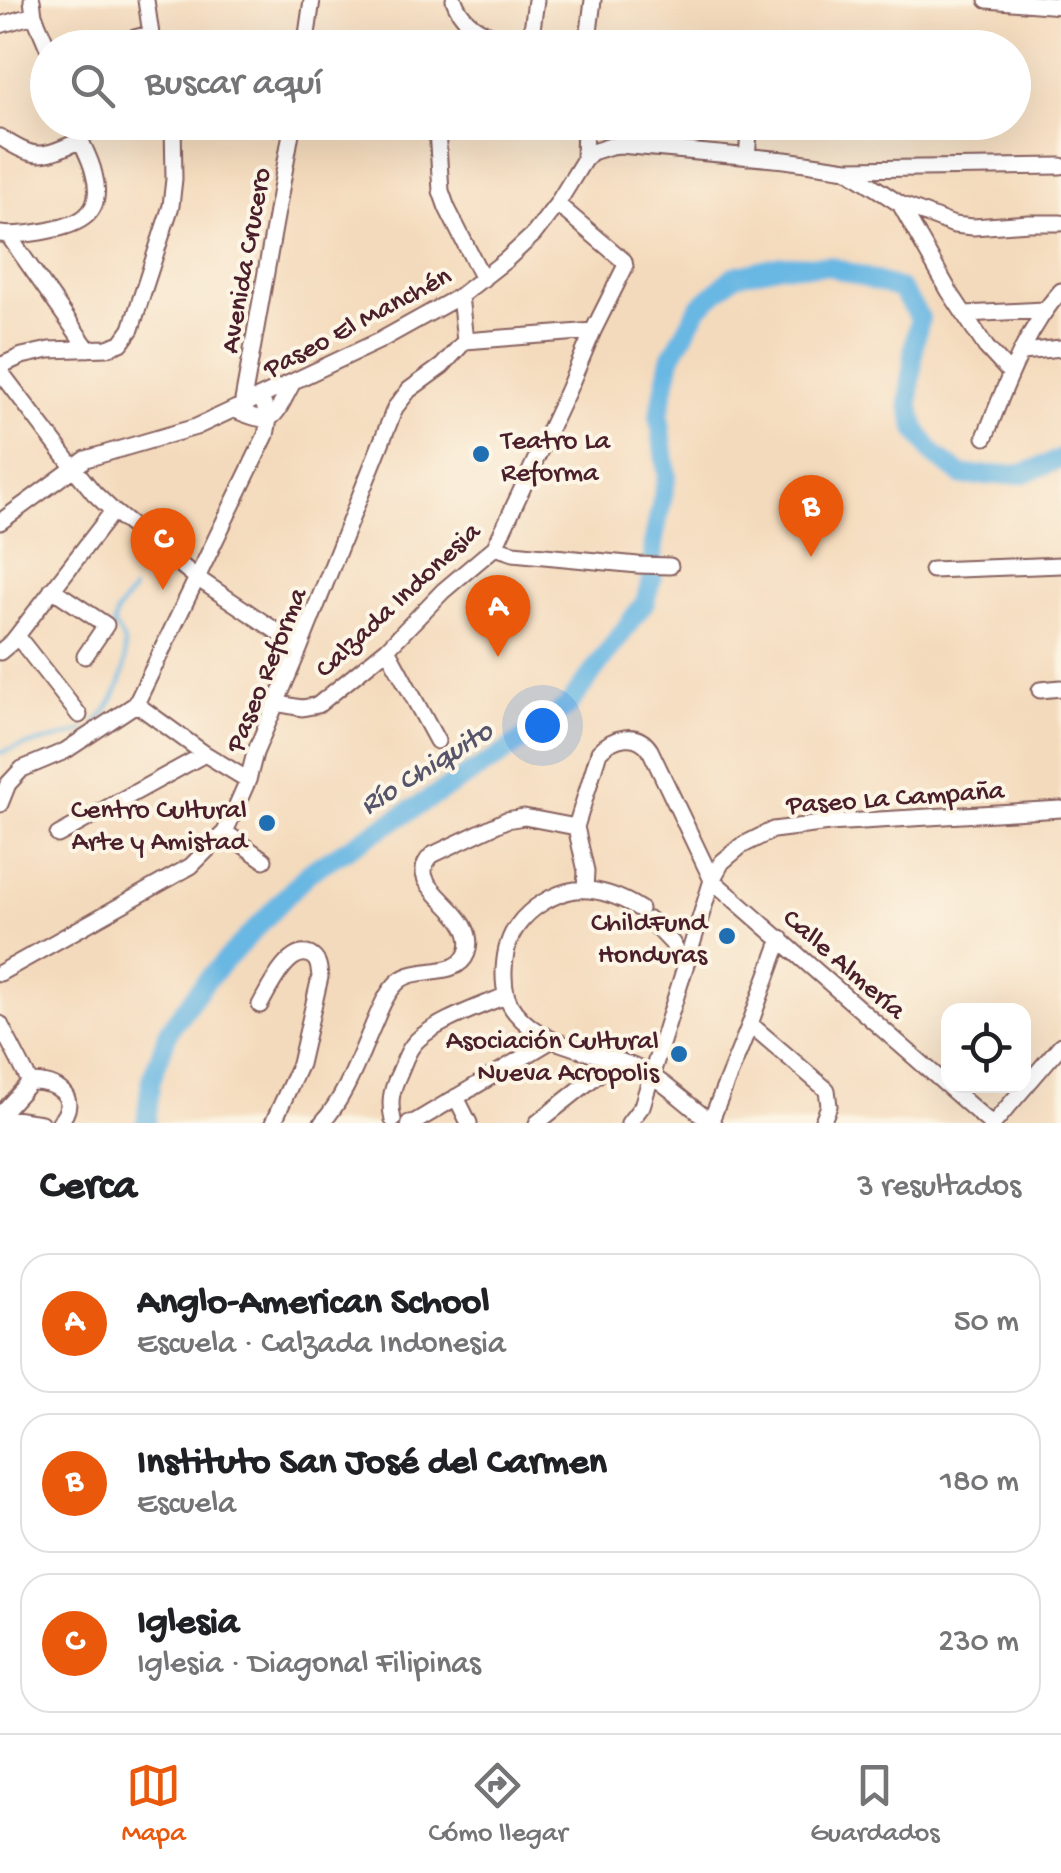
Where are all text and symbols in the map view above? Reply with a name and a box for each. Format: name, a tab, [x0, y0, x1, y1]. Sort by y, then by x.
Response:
search box	[30, 30, 1031, 140]
icon: search	[65, 58, 120, 113]
text: Buscar aquí	[145, 63, 323, 107]
street label: Avenida Crucero	[215, 165, 280, 356]
street label: Paseo El Manchén	[258, 260, 458, 388]
place label: Teatro La Reforma	[499, 426, 612, 491]
marker: Teatro La Reforma	[470, 443, 492, 465]
pin: B	[778, 474, 844, 557]
pin: C	[130, 508, 196, 590]
street label: Calzada Indonesia	[310, 515, 490, 686]
pin: A	[466, 574, 530, 657]
street label: Paseo Reforma	[220, 582, 317, 759]
your location	[517, 700, 568, 751]
water label: Río Chiquito	[354, 714, 502, 824]
street label: Paseo La Campaña	[784, 775, 1007, 824]
place label: Centro Cultural Arte y Amistad	[71, 795, 250, 860]
marker: Centro Cultural Arte y Amistad	[256, 812, 278, 834]
street label: Calle Almería	[775, 903, 913, 1029]
place label: ChildFund Honduras	[591, 908, 710, 973]
marker: ChildFund Honduras	[716, 925, 738, 947]
map controls	[941, 1003, 1031, 1093]
button: locate	[941, 1003, 1031, 1093]
place label: Asociación Cultural Nueva Acropolis	[446, 1026, 660, 1091]
marker: Asociación Cultural Nueva Acropolis	[668, 1043, 690, 1065]
text: Cerca	[40, 1164, 137, 1213]
text: 3 resultados	[857, 1169, 1021, 1207]
text: Anglo-American School	[137, 1282, 490, 1326]
text: A	[65, 1304, 84, 1342]
text: 50 m	[954, 1304, 1019, 1342]
text: Escuela · Calzada Indonesia	[137, 1326, 506, 1364]
text: Instituto San José del Carmen	[137, 1442, 607, 1486]
text: B	[66, 1464, 83, 1502]
text: 180 m	[940, 1464, 1019, 1502]
text: Escuela	[137, 1486, 236, 1524]
text: Iglesia	[137, 1602, 239, 1646]
text: C	[66, 1624, 83, 1662]
text: 230 m	[938, 1624, 1019, 1662]
text: Iglesia · Diagonal Filipinas	[137, 1646, 481, 1684]
tab: Mapa	[121, 1758, 186, 1851]
tab: Cómo llegar	[428, 1758, 567, 1851]
tab: Guardados	[810, 1758, 940, 1851]

